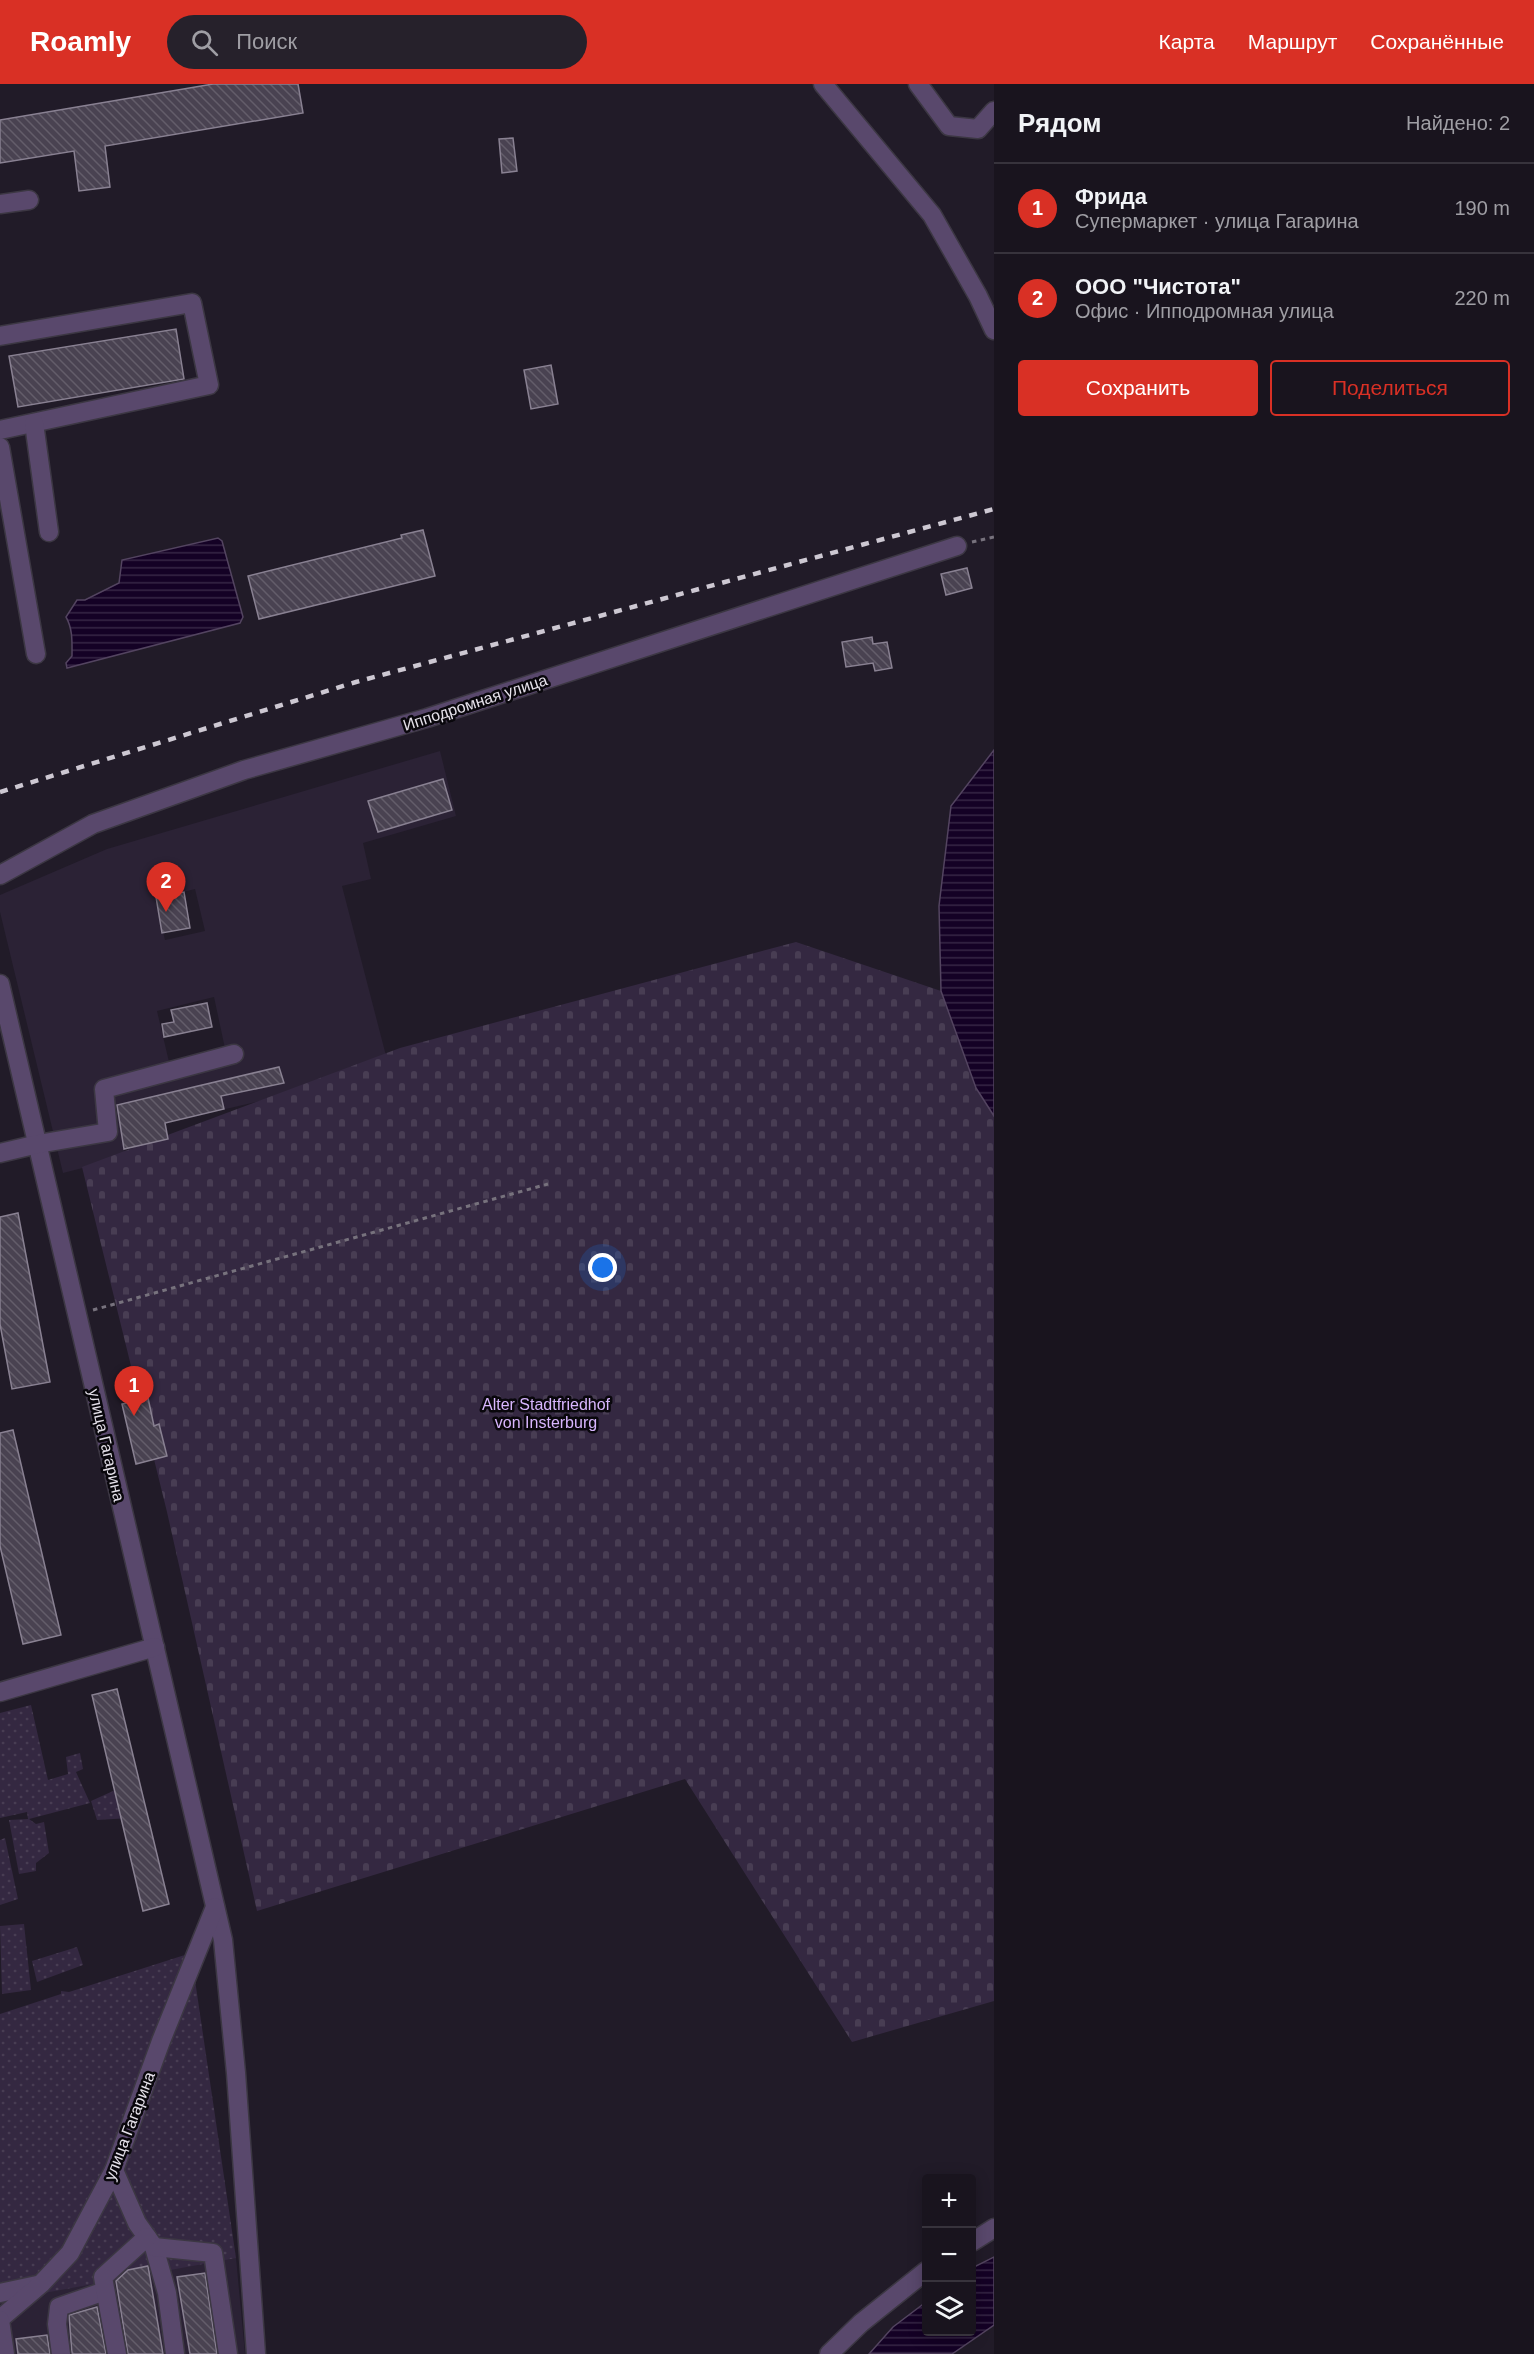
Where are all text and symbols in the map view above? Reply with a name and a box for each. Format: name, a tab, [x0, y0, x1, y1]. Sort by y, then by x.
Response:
search box	[167, 15, 587, 69]
text: Roamly	[30, 26, 131, 57]
icon: search	[188, 26, 221, 59]
text: Поиск	[236, 29, 297, 54]
text: Карта	[1159, 30, 1215, 53]
text: Маршрут	[1248, 30, 1337, 53]
text: Сохранённые	[1370, 30, 1504, 53]
text: Рядом	[1018, 108, 1101, 138]
text: Найдено: 2	[1406, 112, 1510, 134]
text: Фрида	[1075, 184, 1147, 209]
text: 1	[1032, 197, 1043, 219]
text: 190 m	[1454, 197, 1510, 219]
text: Супермаркет · улица Гагарина	[1075, 210, 1359, 232]
text: ООО "Чистота"	[1075, 274, 1241, 299]
text: 2	[1032, 287, 1043, 309]
text: 220 m	[1454, 287, 1510, 309]
text: Офис · Ипподромная улица	[1075, 300, 1334, 322]
button: Сохранить	[1018, 360, 1258, 416]
button: Поделиться	[1270, 360, 1510, 416]
street label: Ипподромная улица	[401, 671, 549, 734]
pin: 2	[146, 862, 186, 912]
your location	[588, 1253, 617, 1282]
pin: 1	[114, 1366, 154, 1416]
street label: улица Гагарина	[85, 1387, 128, 1503]
park label: Alter Stadtfriedhof von Insterburg	[482, 1396, 611, 1431]
street label: улица Гагарина	[101, 2069, 158, 2183]
map controls	[922, 2174, 976, 2336]
button: +	[922, 2174, 976, 2228]
button: −	[922, 2228, 976, 2282]
button: layers	[922, 2282, 976, 2336]

